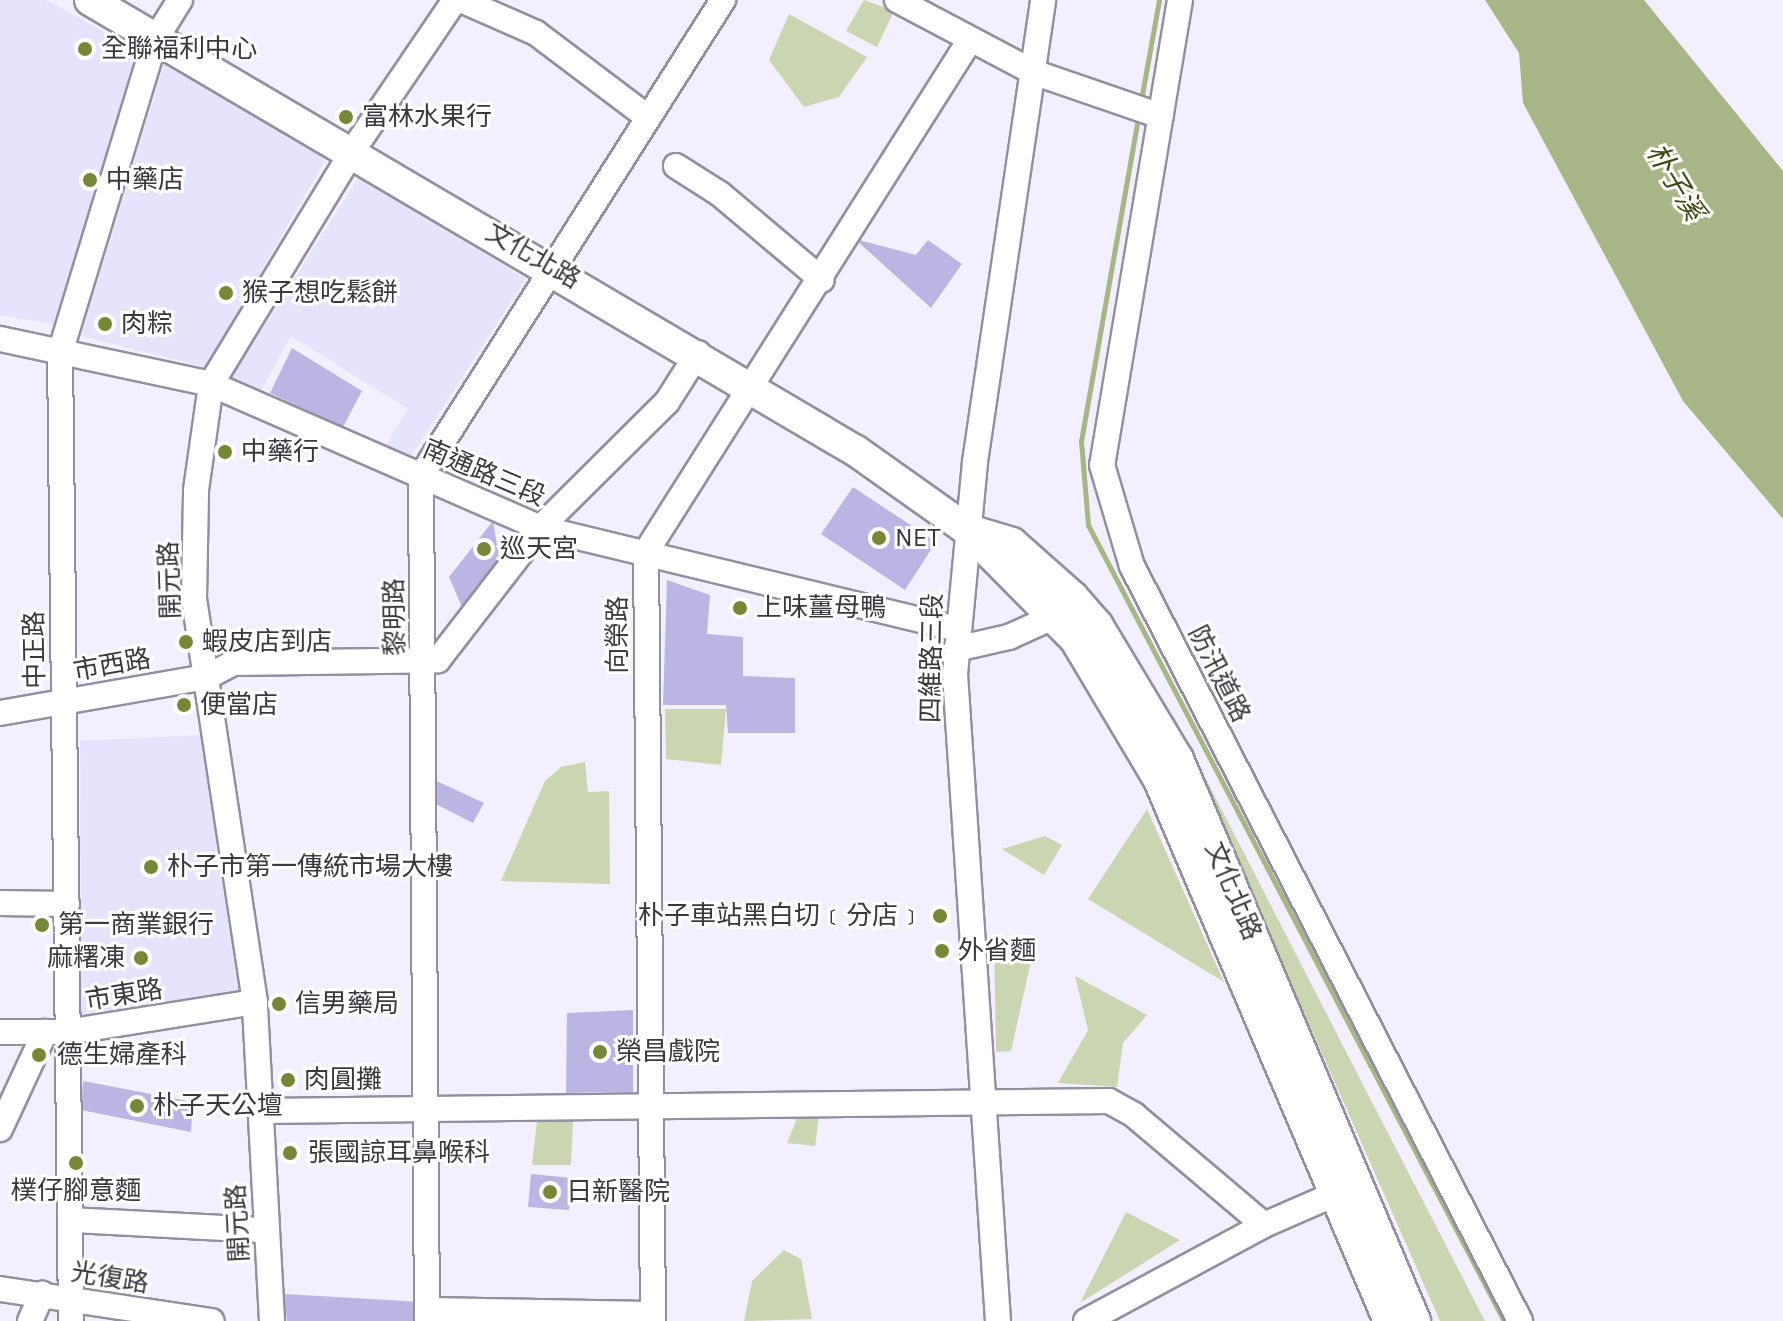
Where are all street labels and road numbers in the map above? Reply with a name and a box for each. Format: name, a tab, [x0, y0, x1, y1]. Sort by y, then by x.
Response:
street label: 文化北路	[480, 216, 586, 296]
street label: 南通路三段	[418, 433, 550, 513]
street label: 開元路	[153, 540, 187, 620]
street label: 黎明路	[379, 578, 411, 656]
street label: 四維路三段	[915, 593, 949, 723]
street label: 向榮路	[602, 596, 634, 674]
street label: 中正路	[19, 611, 51, 689]
street label: 防汛道路	[1181, 621, 1257, 727]
street label: 市西路	[71, 643, 153, 687]
street label: 文化北路	[1198, 837, 1268, 945]
street label: 市東路	[83, 973, 165, 1017]
street label: 開元路	[220, 1183, 256, 1263]
street label: 光復路	[69, 1256, 151, 1300]

